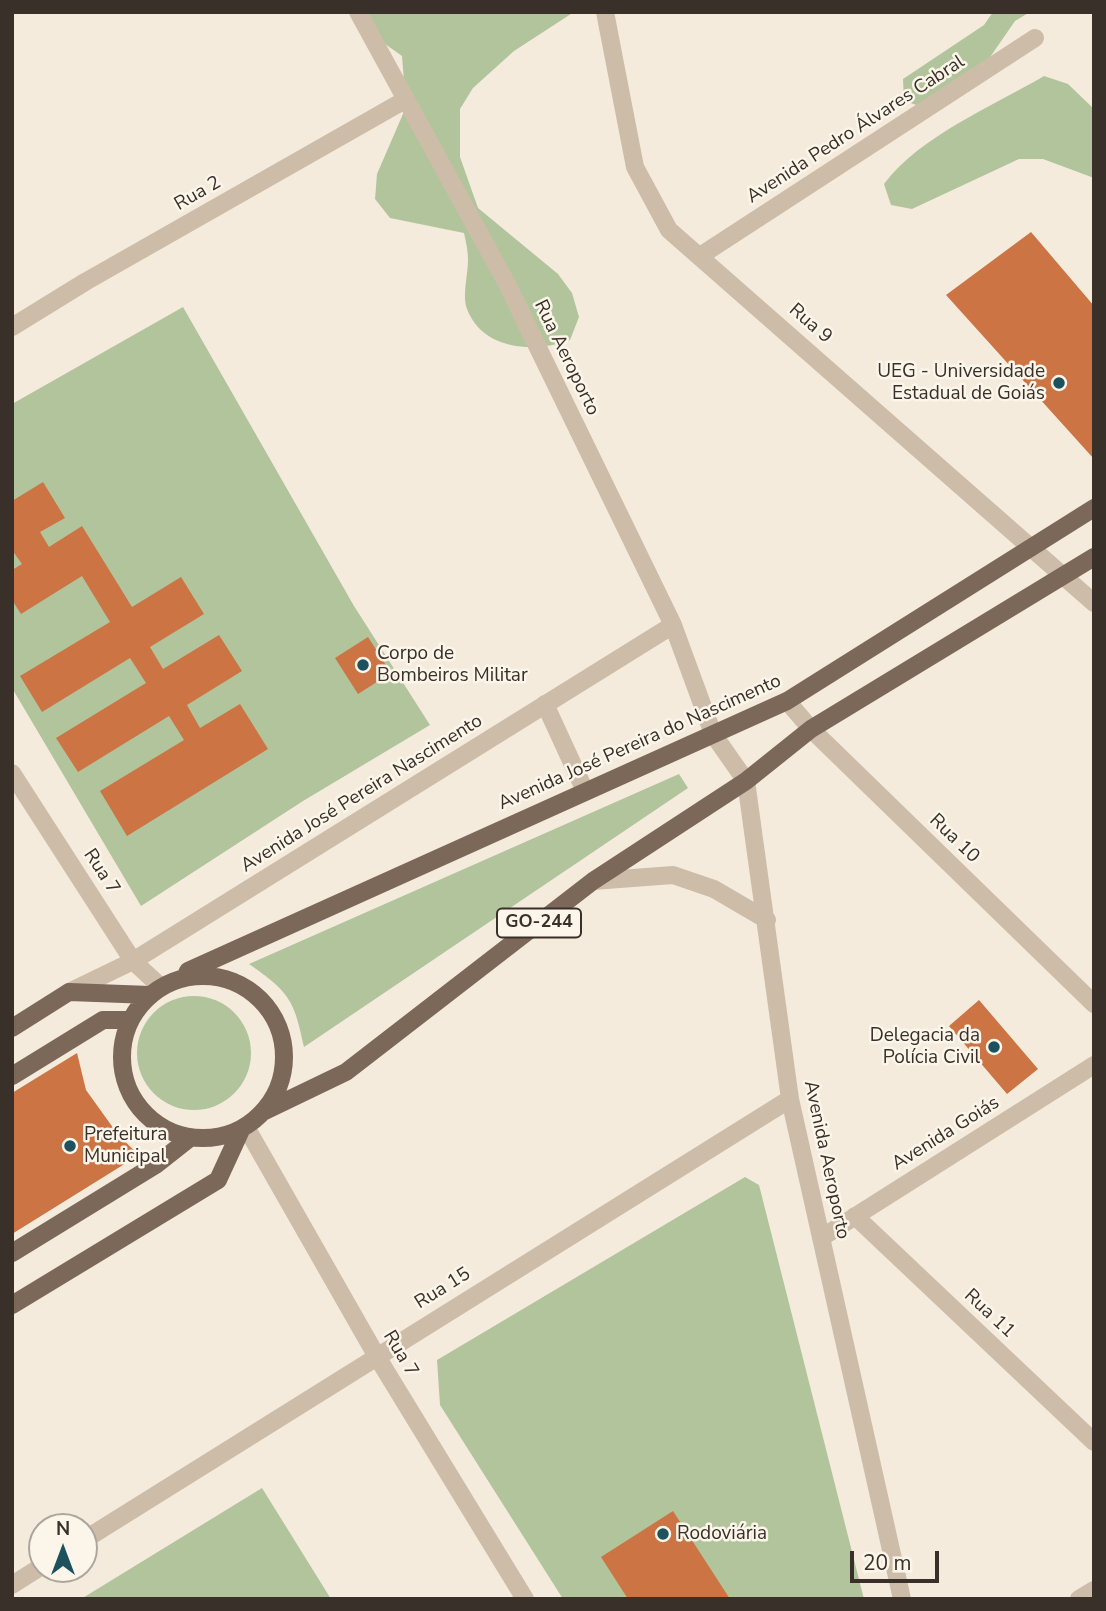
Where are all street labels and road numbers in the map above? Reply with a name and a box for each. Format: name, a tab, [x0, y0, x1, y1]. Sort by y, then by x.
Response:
street label: Avenida Pedro Álvares Cabral	[743, 51, 969, 209]
street label: Rua 2	[171, 172, 225, 216]
street label: Rua Aeroporto	[528, 297, 604, 419]
street label: Rua 9	[784, 299, 836, 349]
street label: Avenida José Pereira do Nascimento	[495, 670, 785, 816]
street label: Avenida José Pereira Nascimento	[237, 710, 487, 878]
street label: Rua 10	[924, 810, 984, 868]
street label: Rua 7	[78, 845, 124, 899]
road number: GO-244	[497, 908, 581, 938]
street label: Avenida Aeroporto	[798, 1079, 854, 1241]
street label: Avenida Goiás	[888, 1092, 1004, 1176]
street label: Rua 15	[411, 1263, 475, 1315]
street label: Rua 11	[959, 1285, 1019, 1343]
street label: Rua 7	[377, 1327, 423, 1381]

